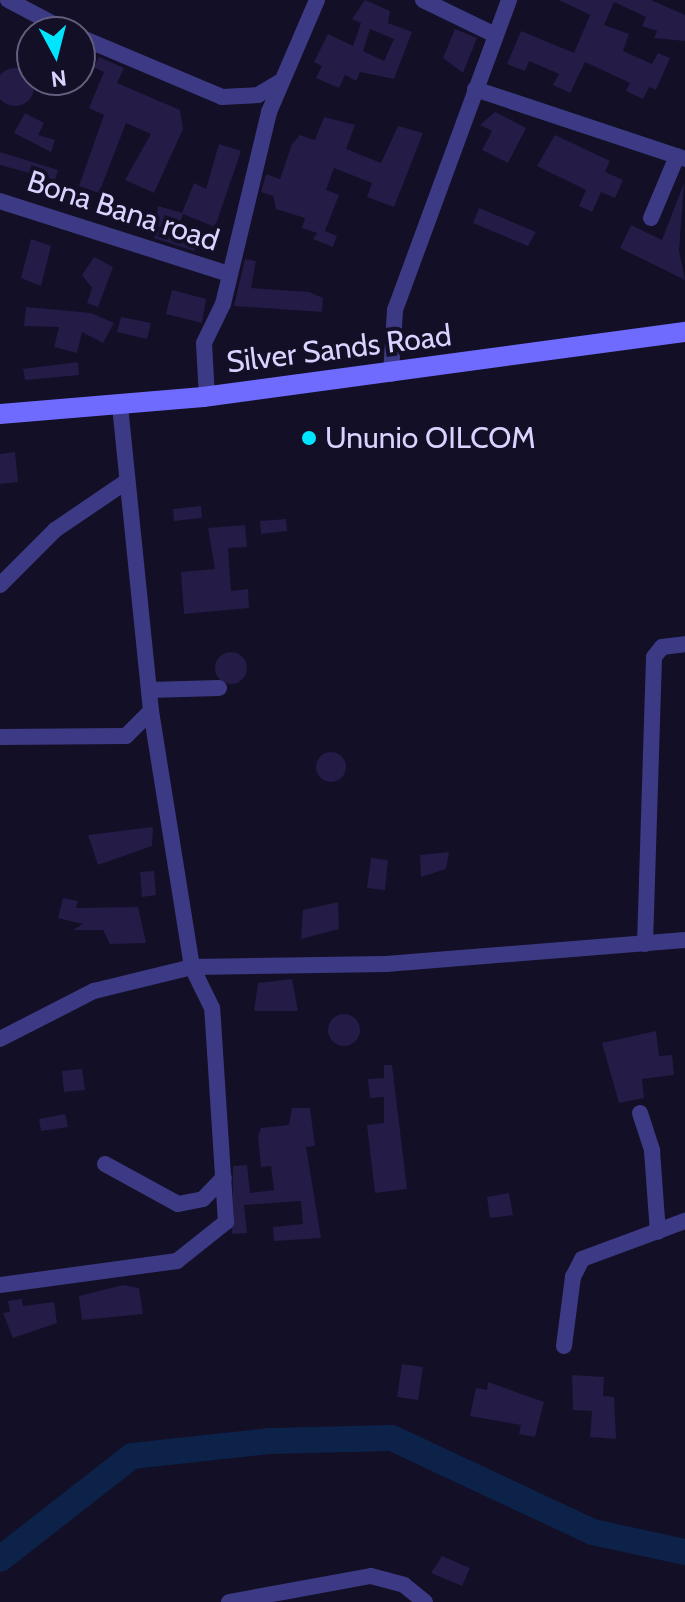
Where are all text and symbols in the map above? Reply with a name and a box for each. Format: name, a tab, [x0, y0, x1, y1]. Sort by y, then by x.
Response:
north arrow	[16, 16, 96, 96]
text: N	[49, 64, 68, 93]
street label: Bona Bana road	[23, 163, 223, 259]
street label: Silver Sands Road	[225, 317, 453, 381]
place label: Ununio OILCOM	[325, 420, 536, 456]
marker: Ununio OILCOM	[300, 429, 318, 447]

